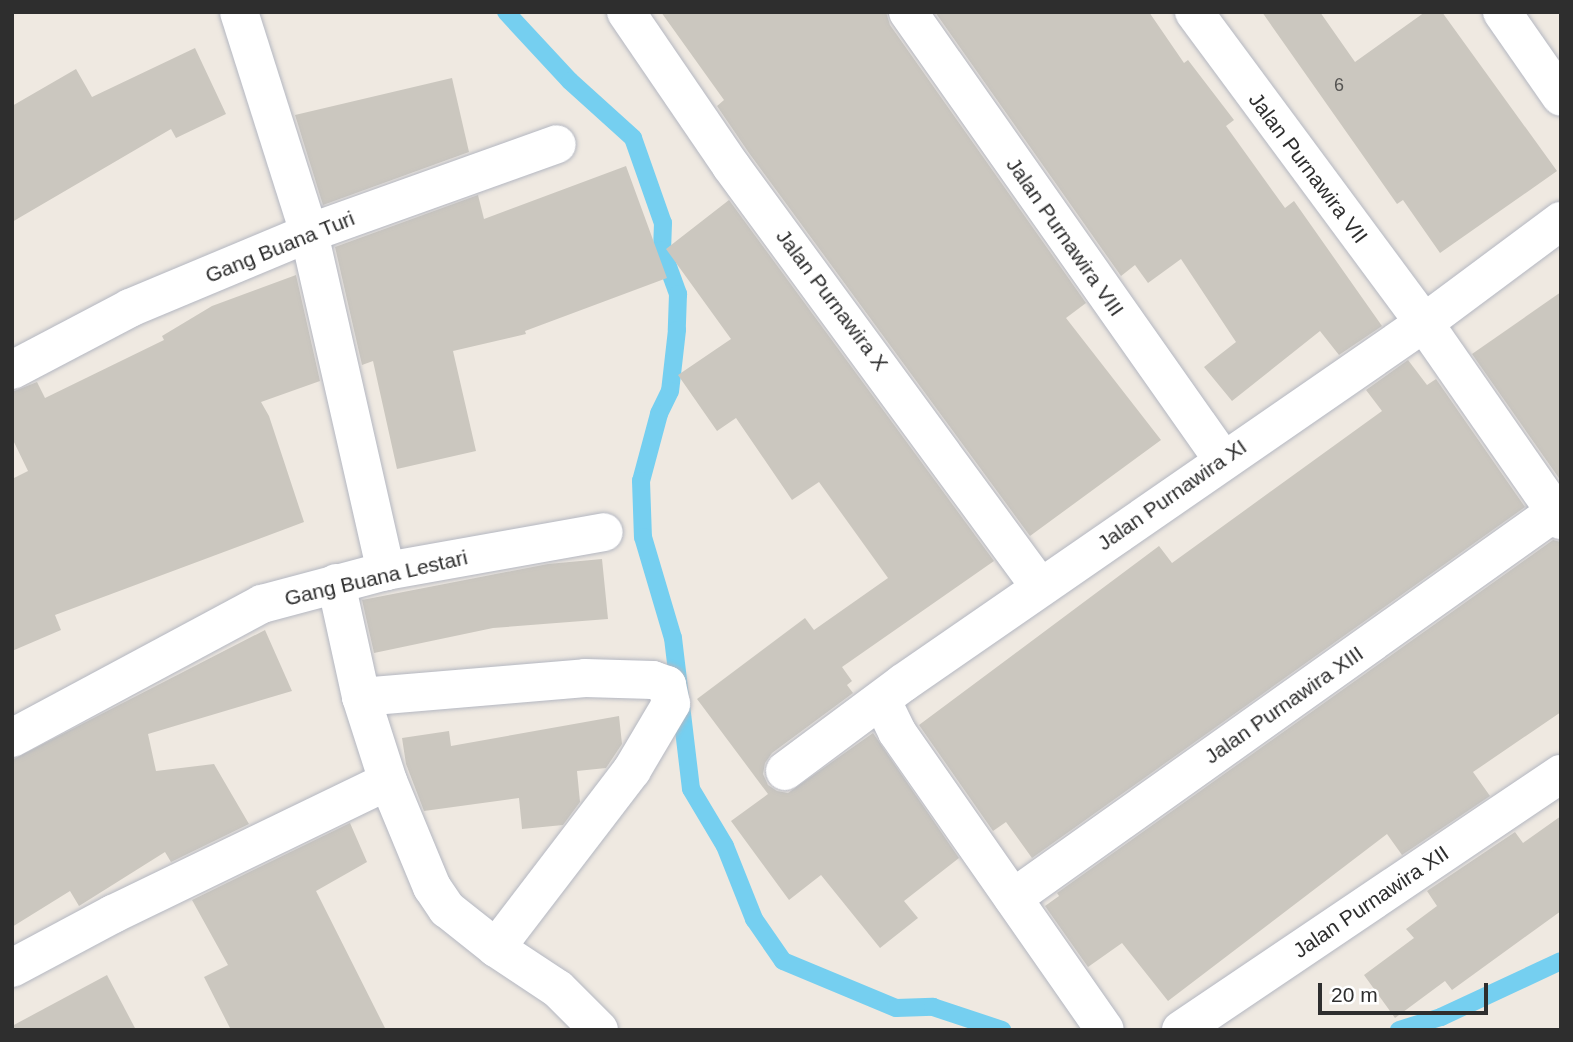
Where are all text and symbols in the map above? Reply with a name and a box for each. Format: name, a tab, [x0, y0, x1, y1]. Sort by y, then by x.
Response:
house number: 6	[1334, 74, 1344, 96]
street label: Jalan Purnawira VII	[1243, 88, 1373, 248]
street label: Jalan Purnawira VIII	[1001, 153, 1129, 321]
street label: Gang Buana Turi	[201, 206, 359, 288]
street label: Jalan Purnawira X	[771, 224, 893, 376]
street label: Jalan Purnawira XI	[1093, 434, 1251, 556]
street label: Gang Buana Lestari	[282, 545, 470, 611]
street label: Jalan Purnawira XIII	[1200, 641, 1368, 769]
street label: Jalan Purnawira XII	[1288, 841, 1454, 963]
scale bar	[1321, 968, 1491, 1012]
text: 20 m	[1331, 983, 1378, 1006]

